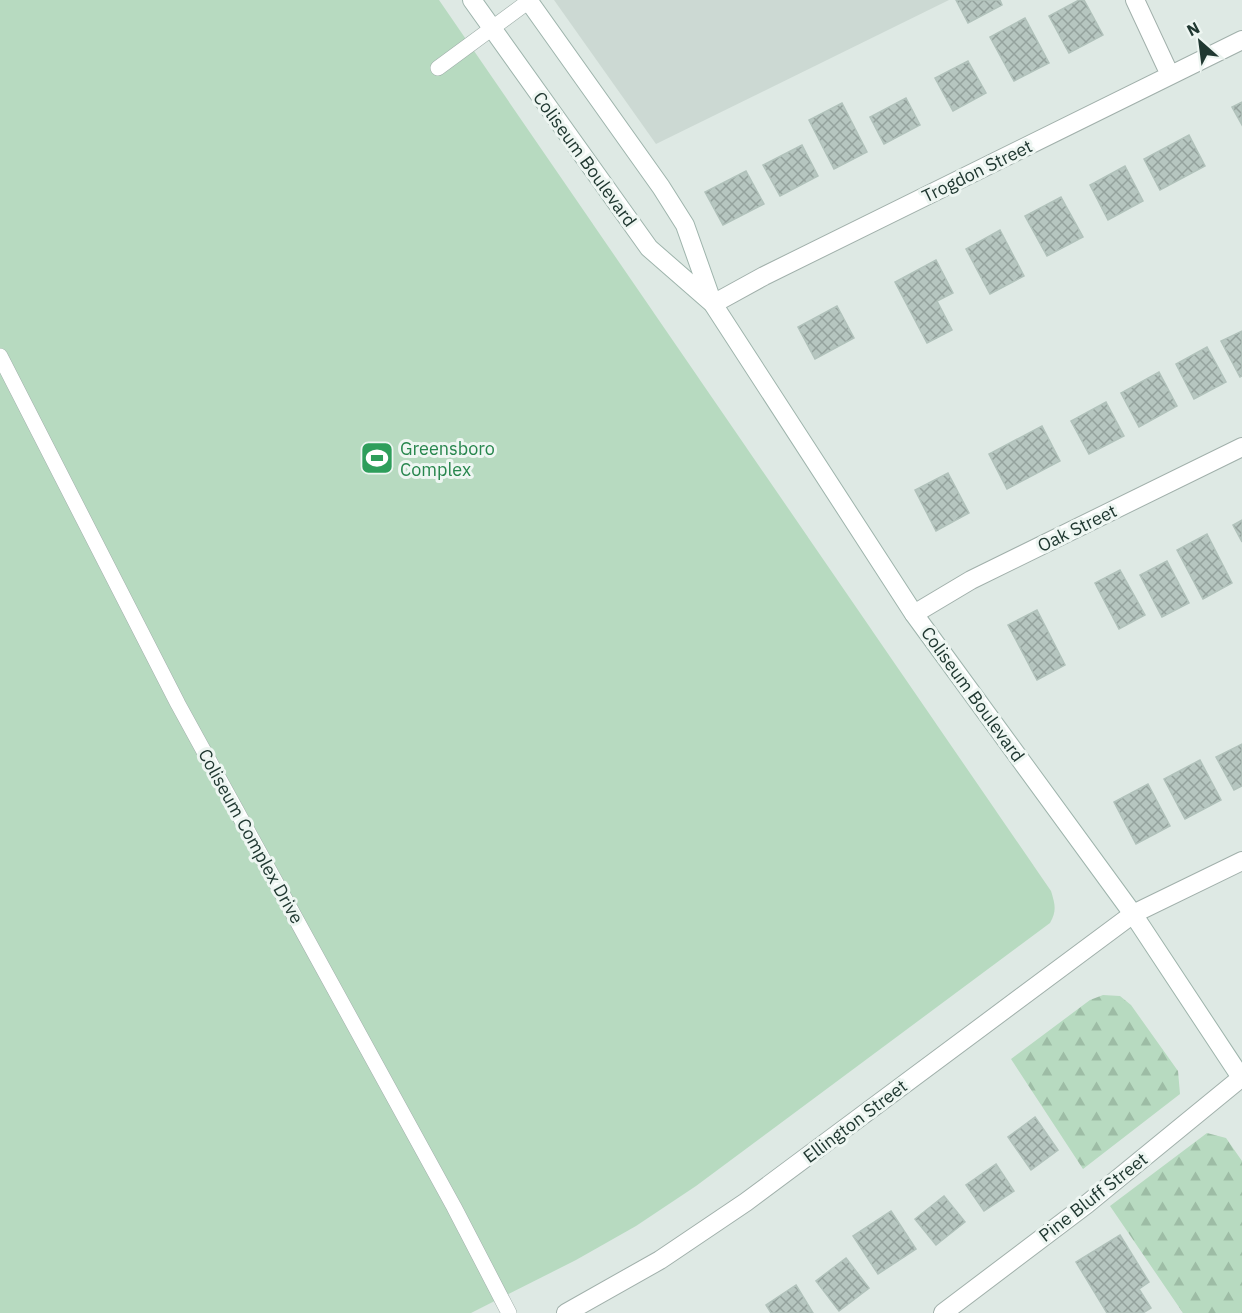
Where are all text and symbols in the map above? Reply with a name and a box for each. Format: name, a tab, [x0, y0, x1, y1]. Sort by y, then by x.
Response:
north arrow	[1170, 12, 1230, 72]
text: N	[1183, 17, 1203, 40]
street label: Coliseum Boulevard	[528, 87, 642, 231]
street label: Trogdon Street	[918, 134, 1036, 208]
place label: Greensboro Complex	[400, 437, 495, 481]
sports icon: Greensboro Complex	[359, 440, 395, 476]
street label: Oak Street	[1034, 499, 1120, 557]
street label: Coliseum Boulevard	[916, 622, 1030, 766]
street label: Coliseum Complex Drive	[193, 744, 309, 928]
street label: Ellington Street	[798, 1074, 912, 1168]
street label: Pine Bluff Street	[1034, 1147, 1152, 1247]

